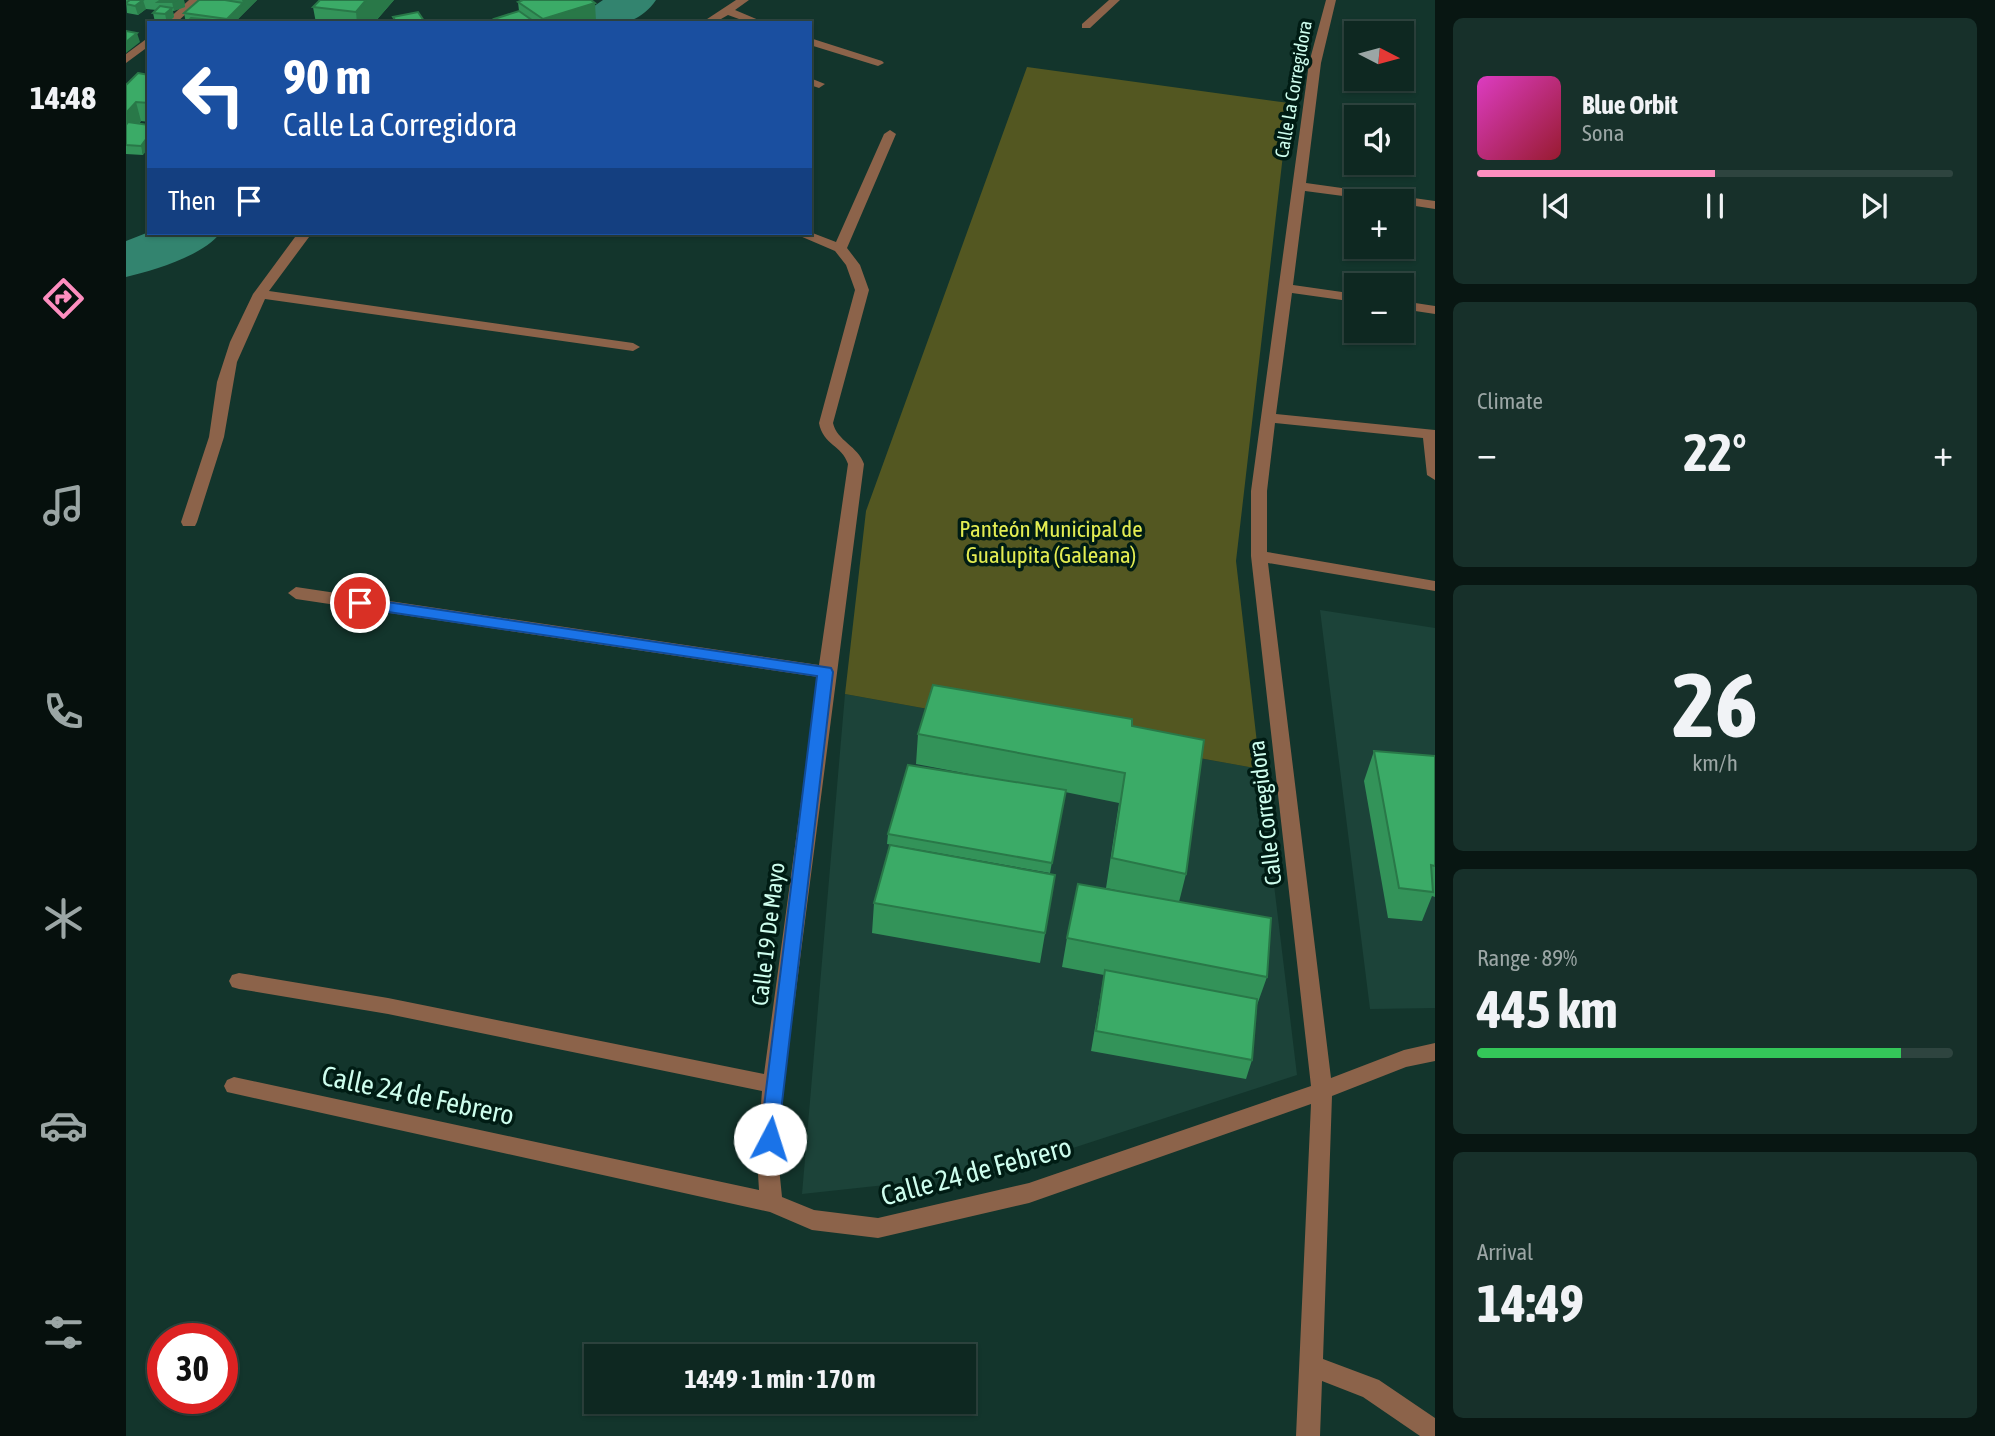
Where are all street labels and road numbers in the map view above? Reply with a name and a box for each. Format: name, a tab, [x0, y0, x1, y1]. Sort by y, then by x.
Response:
street label: Calle La Corregidora	[1270, 19, 1316, 159]
street label: Calle Corregidora	[1243, 739, 1287, 887]
street label: Calle 19 De Mayo	[746, 861, 790, 1007]
street label: Calle 24 de Febrero	[319, 1059, 517, 1131]
street label: Calle 24 de Febrero	[877, 1130, 1075, 1212]

